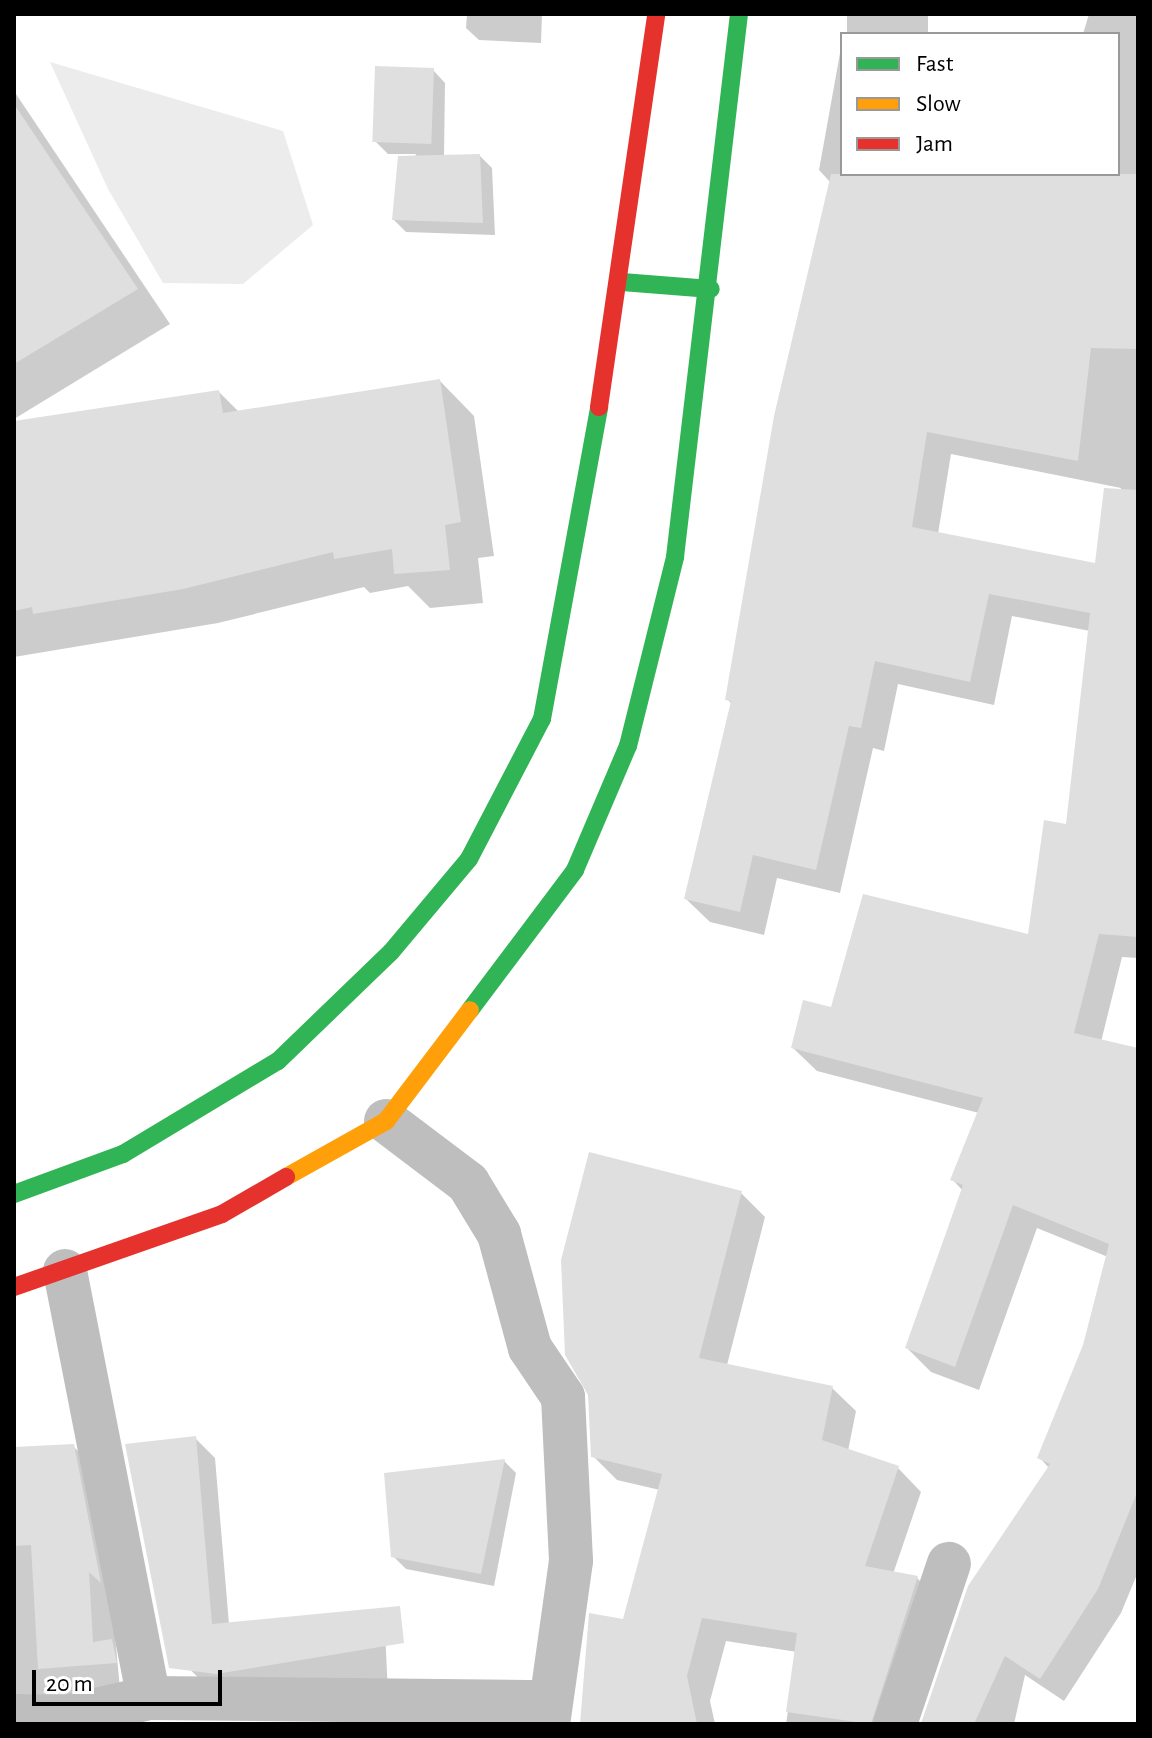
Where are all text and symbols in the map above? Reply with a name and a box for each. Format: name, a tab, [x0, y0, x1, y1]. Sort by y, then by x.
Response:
legend	[840, 32, 1120, 176]
text: Fast	[916, 52, 953, 76]
text: Slow	[916, 92, 961, 116]
text: Jam	[916, 132, 953, 156]
scale bar	[36, 1654, 226, 1704]
text: 20 m	[46, 1672, 93, 1696]

